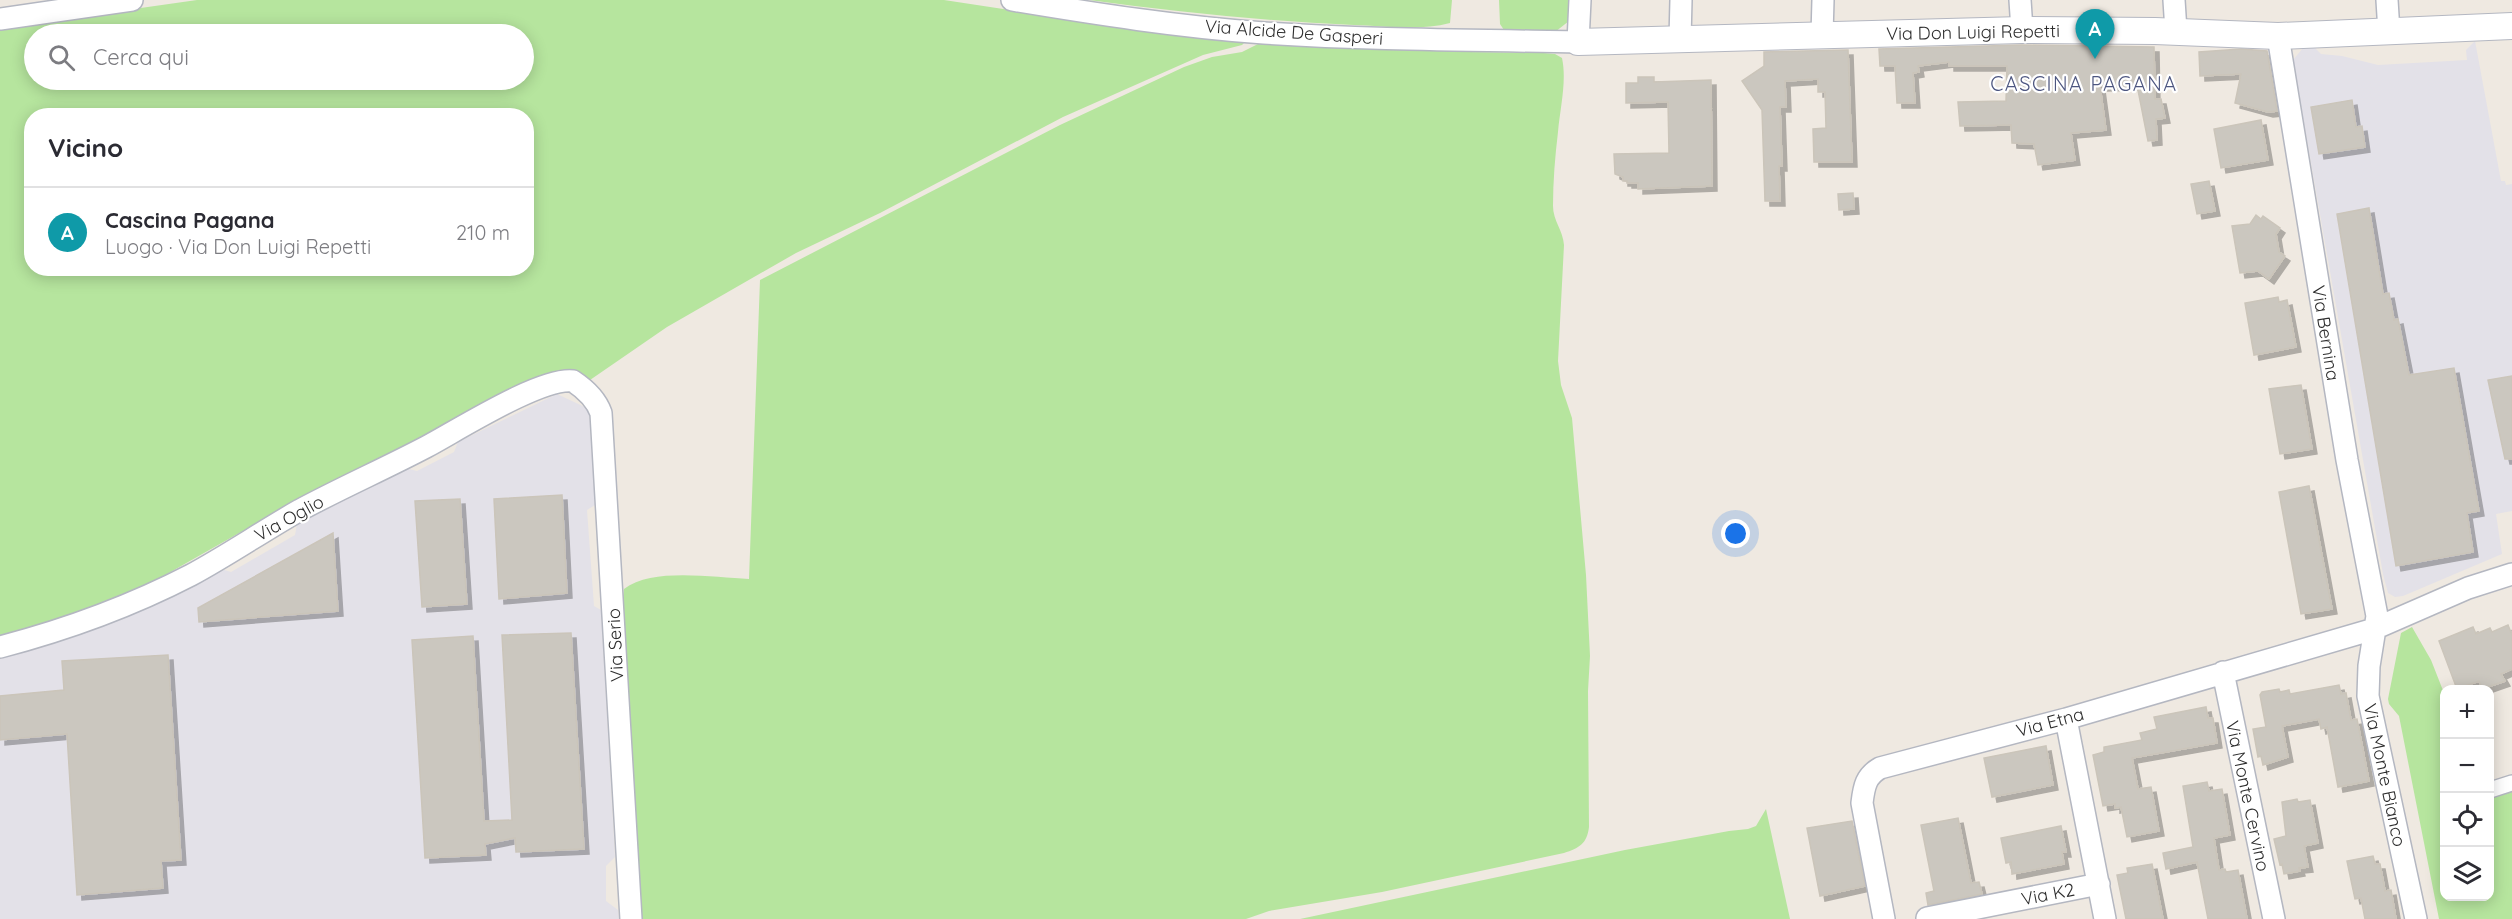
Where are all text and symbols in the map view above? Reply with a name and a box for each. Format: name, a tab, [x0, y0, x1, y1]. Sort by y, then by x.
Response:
pin: A	[2076, 10, 2114, 59]
street label: Via Alcide De Gasperi	[1204, 14, 1384, 50]
street label: Via Don Luigi Repetti	[1886, 19, 2060, 45]
search box	[24, 24, 534, 90]
icon: search	[45, 41, 78, 74]
text: Cerca qui	[93, 43, 189, 71]
district label: CASCINA PAGANA	[1990, 71, 2178, 96]
text: Vicino	[48, 131, 123, 164]
text: Cascina Pagana	[105, 206, 275, 234]
text: A	[61, 220, 74, 245]
text: 210 m	[456, 220, 510, 245]
text: Luogo · Via Don Luigi Repetti	[105, 234, 371, 259]
street label: Via Bernina	[2307, 284, 2345, 382]
street label: Via Oglio	[250, 490, 328, 546]
your location	[1721, 519, 1750, 548]
street label: Via Serio	[602, 608, 628, 682]
map controls	[2440, 685, 2494, 901]
button: +	[2440, 685, 2494, 739]
street label: Via Monte Bianco	[2359, 701, 2411, 849]
street label: Via Etna	[2014, 702, 2086, 742]
street label: Via Monte Cervino	[2221, 719, 2275, 873]
button: −	[2440, 739, 2494, 793]
button: locate	[2440, 793, 2494, 847]
button: layers	[2440, 847, 2494, 901]
street label: Via K2	[2019, 878, 2077, 910]

